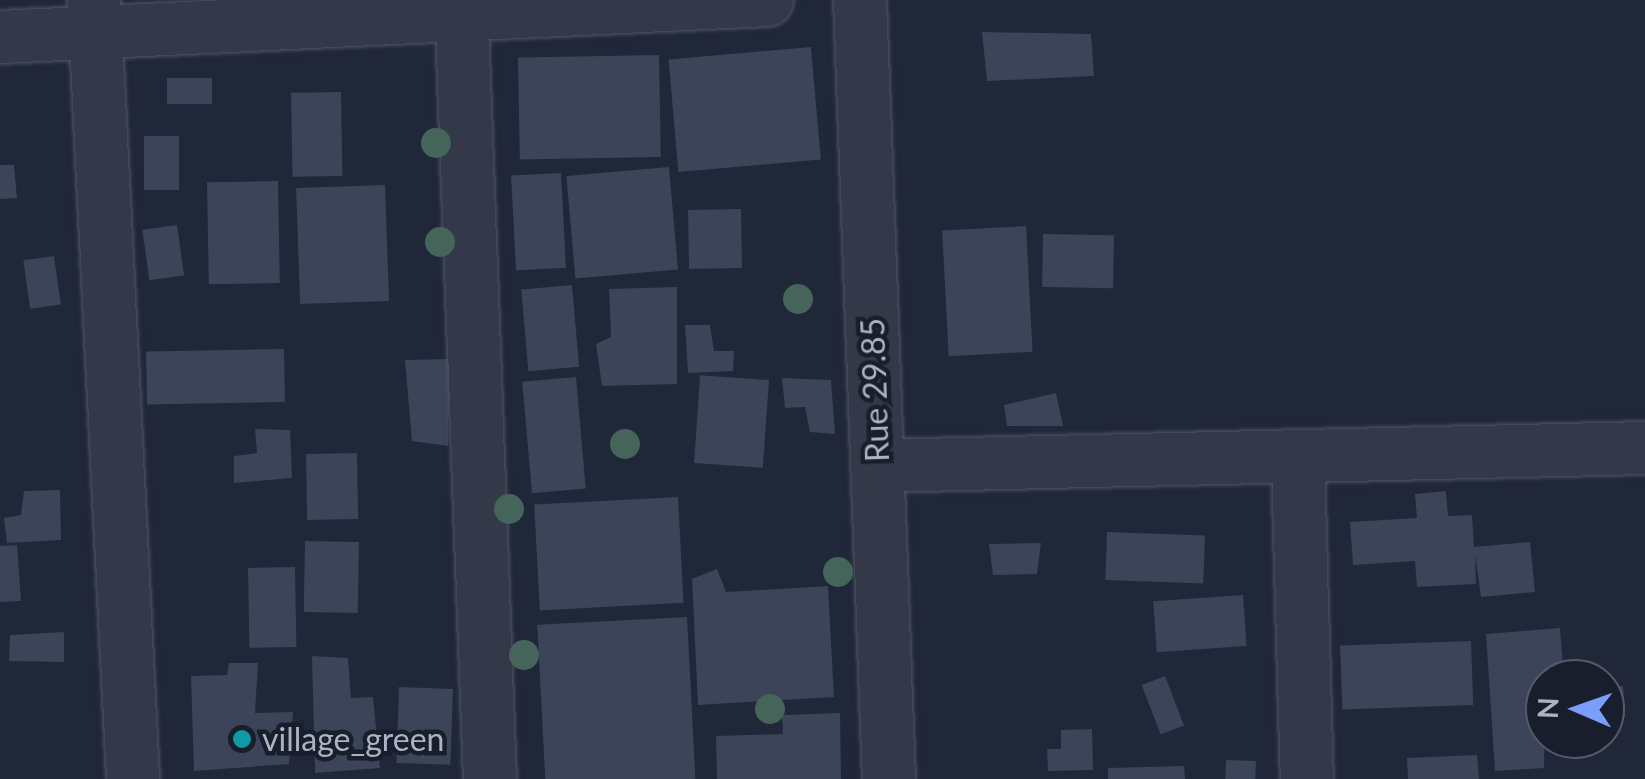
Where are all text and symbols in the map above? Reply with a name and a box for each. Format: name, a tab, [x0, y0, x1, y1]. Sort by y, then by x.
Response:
street label: Rue 29.85	[853, 317, 897, 463]
north arrow	[1525, 659, 1625, 759]
text: N	[1530, 697, 1564, 719]
place label: village_green	[262, 720, 444, 758]
marker: village_green	[231, 728, 253, 750]

